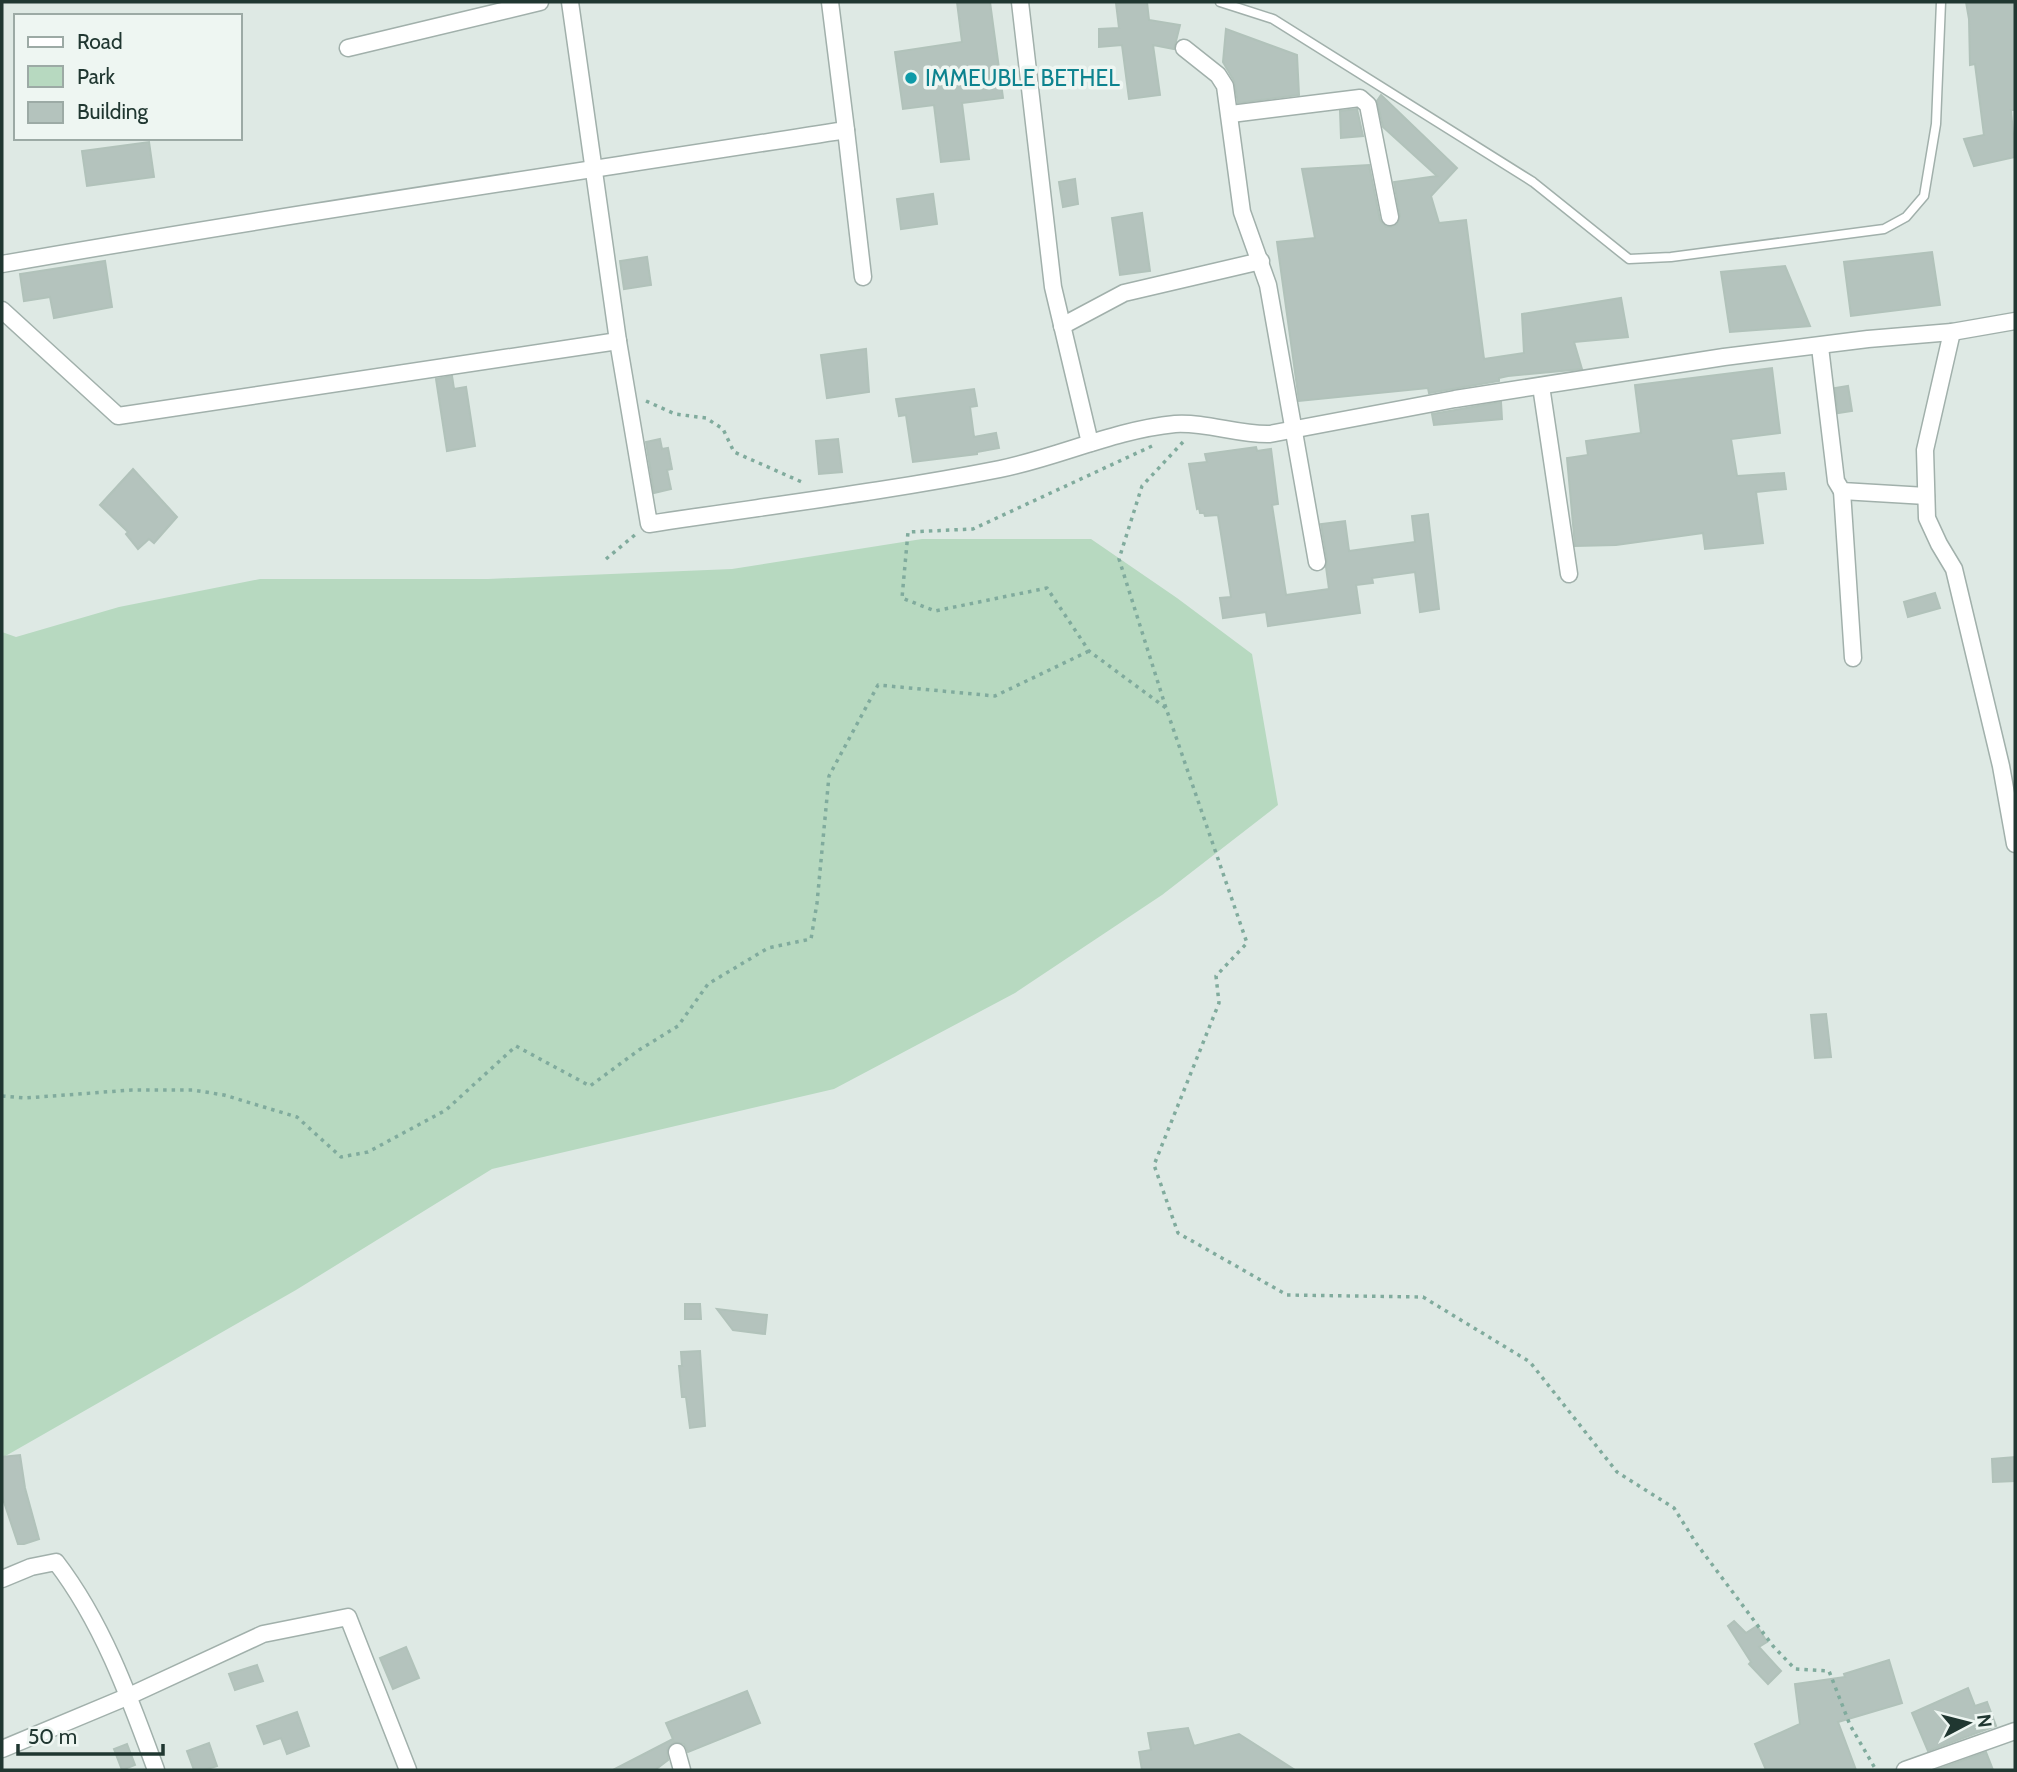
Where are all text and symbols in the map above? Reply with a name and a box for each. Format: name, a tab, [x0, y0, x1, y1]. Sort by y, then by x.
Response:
legend	[14, 14, 242, 140]
text: Road	[77, 29, 123, 54]
text: Park	[77, 64, 115, 89]
place label: IMMEUBLE BETHEL	[925, 64, 1120, 92]
marker: IMMEUBLE BETHEL	[903, 70, 919, 86]
text: Building	[77, 99, 149, 124]
north arrow	[1933, 1688, 2003, 1758]
scale bar	[18, 1712, 163, 1756]
text: N	[1972, 1713, 1997, 1729]
text: 50 m	[28, 1724, 77, 1749]

